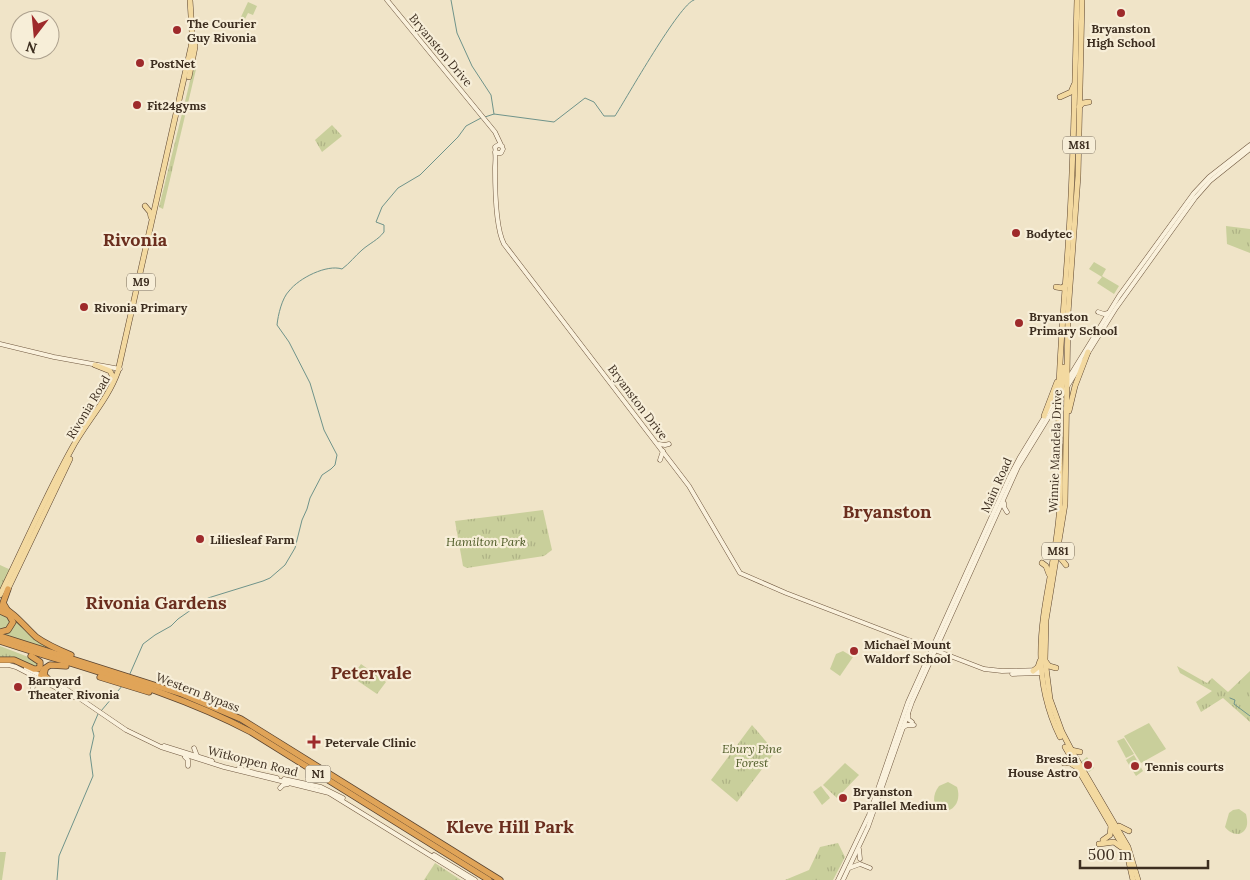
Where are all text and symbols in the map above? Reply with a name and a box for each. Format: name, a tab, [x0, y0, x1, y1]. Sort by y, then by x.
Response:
marker: Bryanston High School	[1115, 7, 1127, 19]
north arrow	[10, 10, 60, 60]
street label: Bryanston Drive	[406, 11, 476, 90]
place label: The Courier Guy Rivonia	[187, 16, 257, 45]
place label: Bryanston High School	[1087, 21, 1156, 50]
marker: The Courier Guy Rivonia	[171, 24, 183, 36]
text: N	[24, 37, 39, 58]
place label: PostNet	[150, 56, 196, 71]
marker: PostNet	[134, 57, 146, 69]
place label: Fit24gyms	[147, 98, 206, 113]
marker: Fit24gyms	[131, 99, 143, 111]
road number: M81	[1063, 136, 1095, 154]
place label: Bodytec	[1026, 226, 1073, 241]
marker: Bodytec	[1010, 227, 1022, 239]
district label: Rivonia	[103, 228, 168, 251]
road number: M9	[127, 274, 155, 290]
place label: Rivonia Primary	[94, 300, 188, 315]
marker: Rivonia Primary	[78, 301, 90, 313]
place label: Bryanston Primary School	[1029, 309, 1118, 338]
marker: Bryanston Primary School	[1013, 317, 1025, 329]
street label: Bryanston Drive	[605, 361, 671, 443]
street label: Rivonia Road	[63, 372, 113, 442]
street label: Winnie Mandela Drive	[1045, 389, 1065, 513]
street label: Main Road	[977, 455, 1015, 515]
district label: Bryanston	[842, 500, 932, 523]
place label: Liliesleaf Farm	[210, 532, 295, 547]
marker: Liliesleaf Farm	[194, 533, 206, 545]
park label: Hamilton Park	[446, 534, 526, 549]
road number: M81	[1042, 542, 1074, 560]
district label: Rivonia Gardens	[85, 591, 227, 614]
place label: Michael Mount Waldorf School	[864, 637, 952, 666]
marker: Michael Mount Waldorf School	[848, 645, 860, 657]
district label: Petervale	[330, 661, 412, 684]
street label: Western Bypass	[154, 669, 242, 715]
place label: Barnyard Theater Rivonia	[28, 673, 120, 702]
marker: Barnyard Theater Rivonia	[12, 681, 24, 693]
marker: Petervale Clinic	[307, 735, 321, 749]
place label: Petervale Clinic	[325, 735, 417, 750]
park label: Ebury Pine Forest	[722, 741, 782, 770]
street label: Witkoppen Road	[206, 743, 300, 779]
place label: Brescia House Astro	[1008, 751, 1079, 780]
marker: Brescia House Astro	[1082, 759, 1094, 771]
place label: Tennis courts	[1145, 759, 1224, 774]
marker: Tennis courts	[1129, 760, 1141, 772]
road number: N1	[306, 766, 330, 782]
place label: Bryanston Parallel Medium	[853, 784, 947, 813]
marker: Bryanston Parallel Medium	[837, 792, 849, 804]
district label: Kleve Hill Park	[446, 815, 574, 838]
scale bar	[1080, 838, 1208, 870]
text: 500 m	[1088, 845, 1132, 864]

